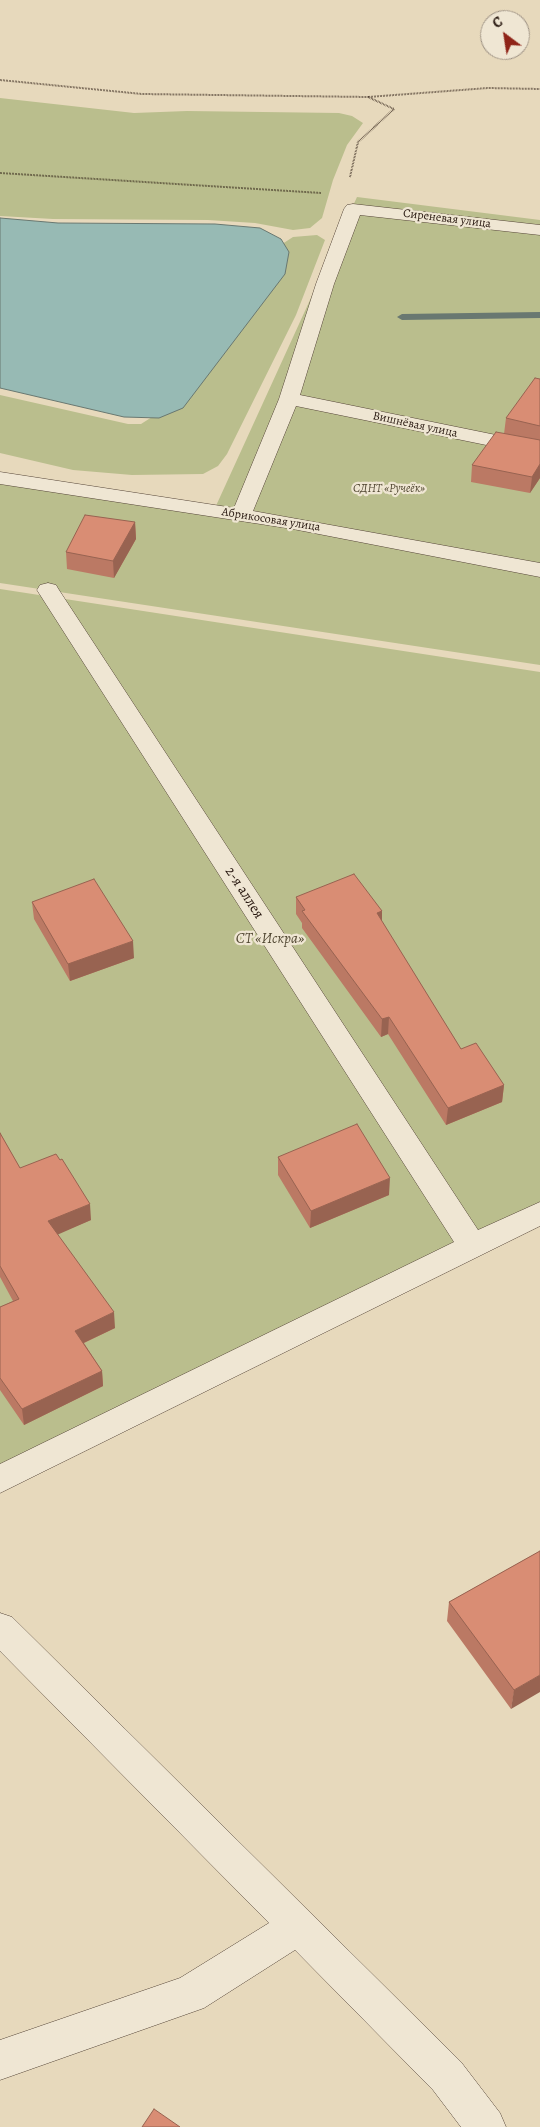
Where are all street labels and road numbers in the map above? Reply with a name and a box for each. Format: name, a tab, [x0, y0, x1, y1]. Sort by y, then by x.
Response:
street label: Сиреневая улица	[402, 206, 492, 232]
street label: Вишнёвая улица	[371, 409, 459, 441]
street label: Абрикосовая улица	[221, 505, 321, 535]
street label: 2-я аллея	[221, 864, 267, 922]

